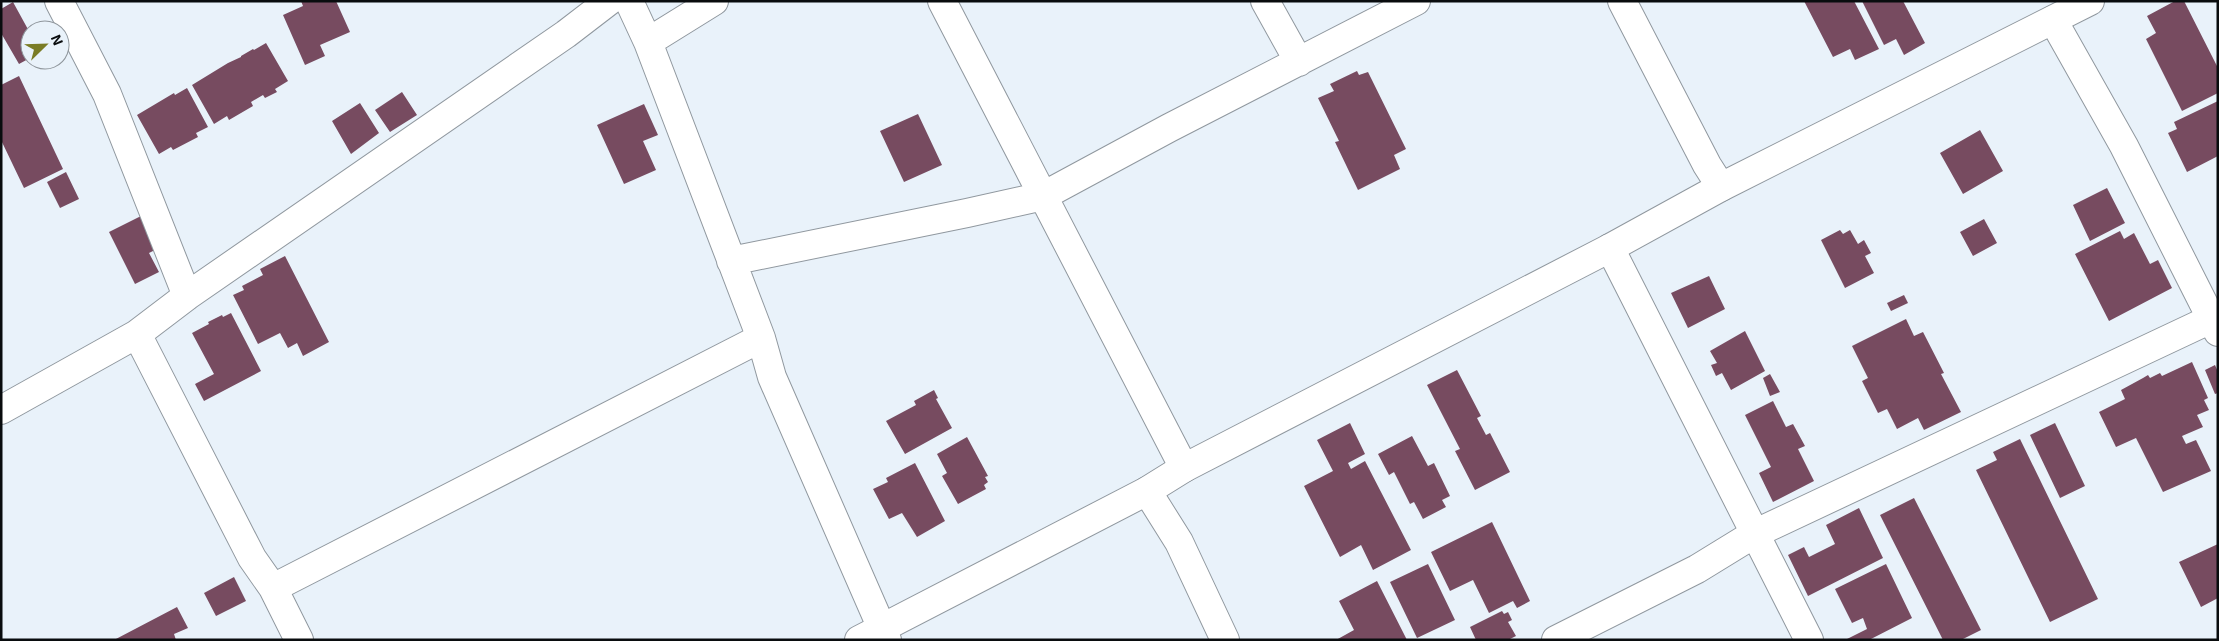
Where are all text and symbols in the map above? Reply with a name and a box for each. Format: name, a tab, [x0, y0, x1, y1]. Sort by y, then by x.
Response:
north arrow	[20, 20, 70, 70]
text: N	[48, 32, 67, 48]

